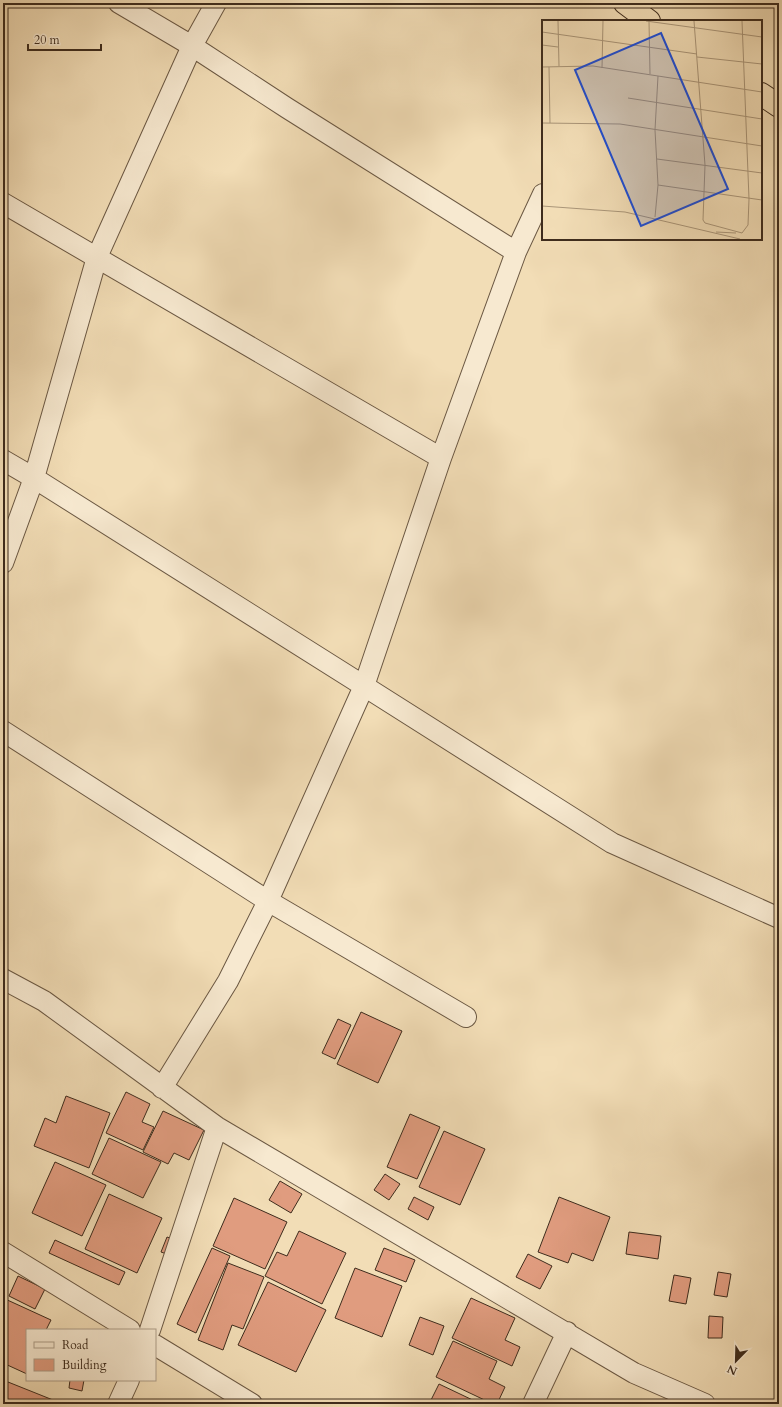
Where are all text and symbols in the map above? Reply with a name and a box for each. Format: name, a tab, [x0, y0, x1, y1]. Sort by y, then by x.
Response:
inset map	[542, 20, 762, 240]
scale bar	[28, 26, 101, 52]
text: 20 m	[34, 32, 61, 48]
legend	[26, 1329, 156, 1381]
text: Road	[62, 1337, 89, 1353]
north arrow	[716, 1341, 756, 1381]
text: Building	[62, 1357, 107, 1373]
text: N	[725, 1361, 740, 1379]

